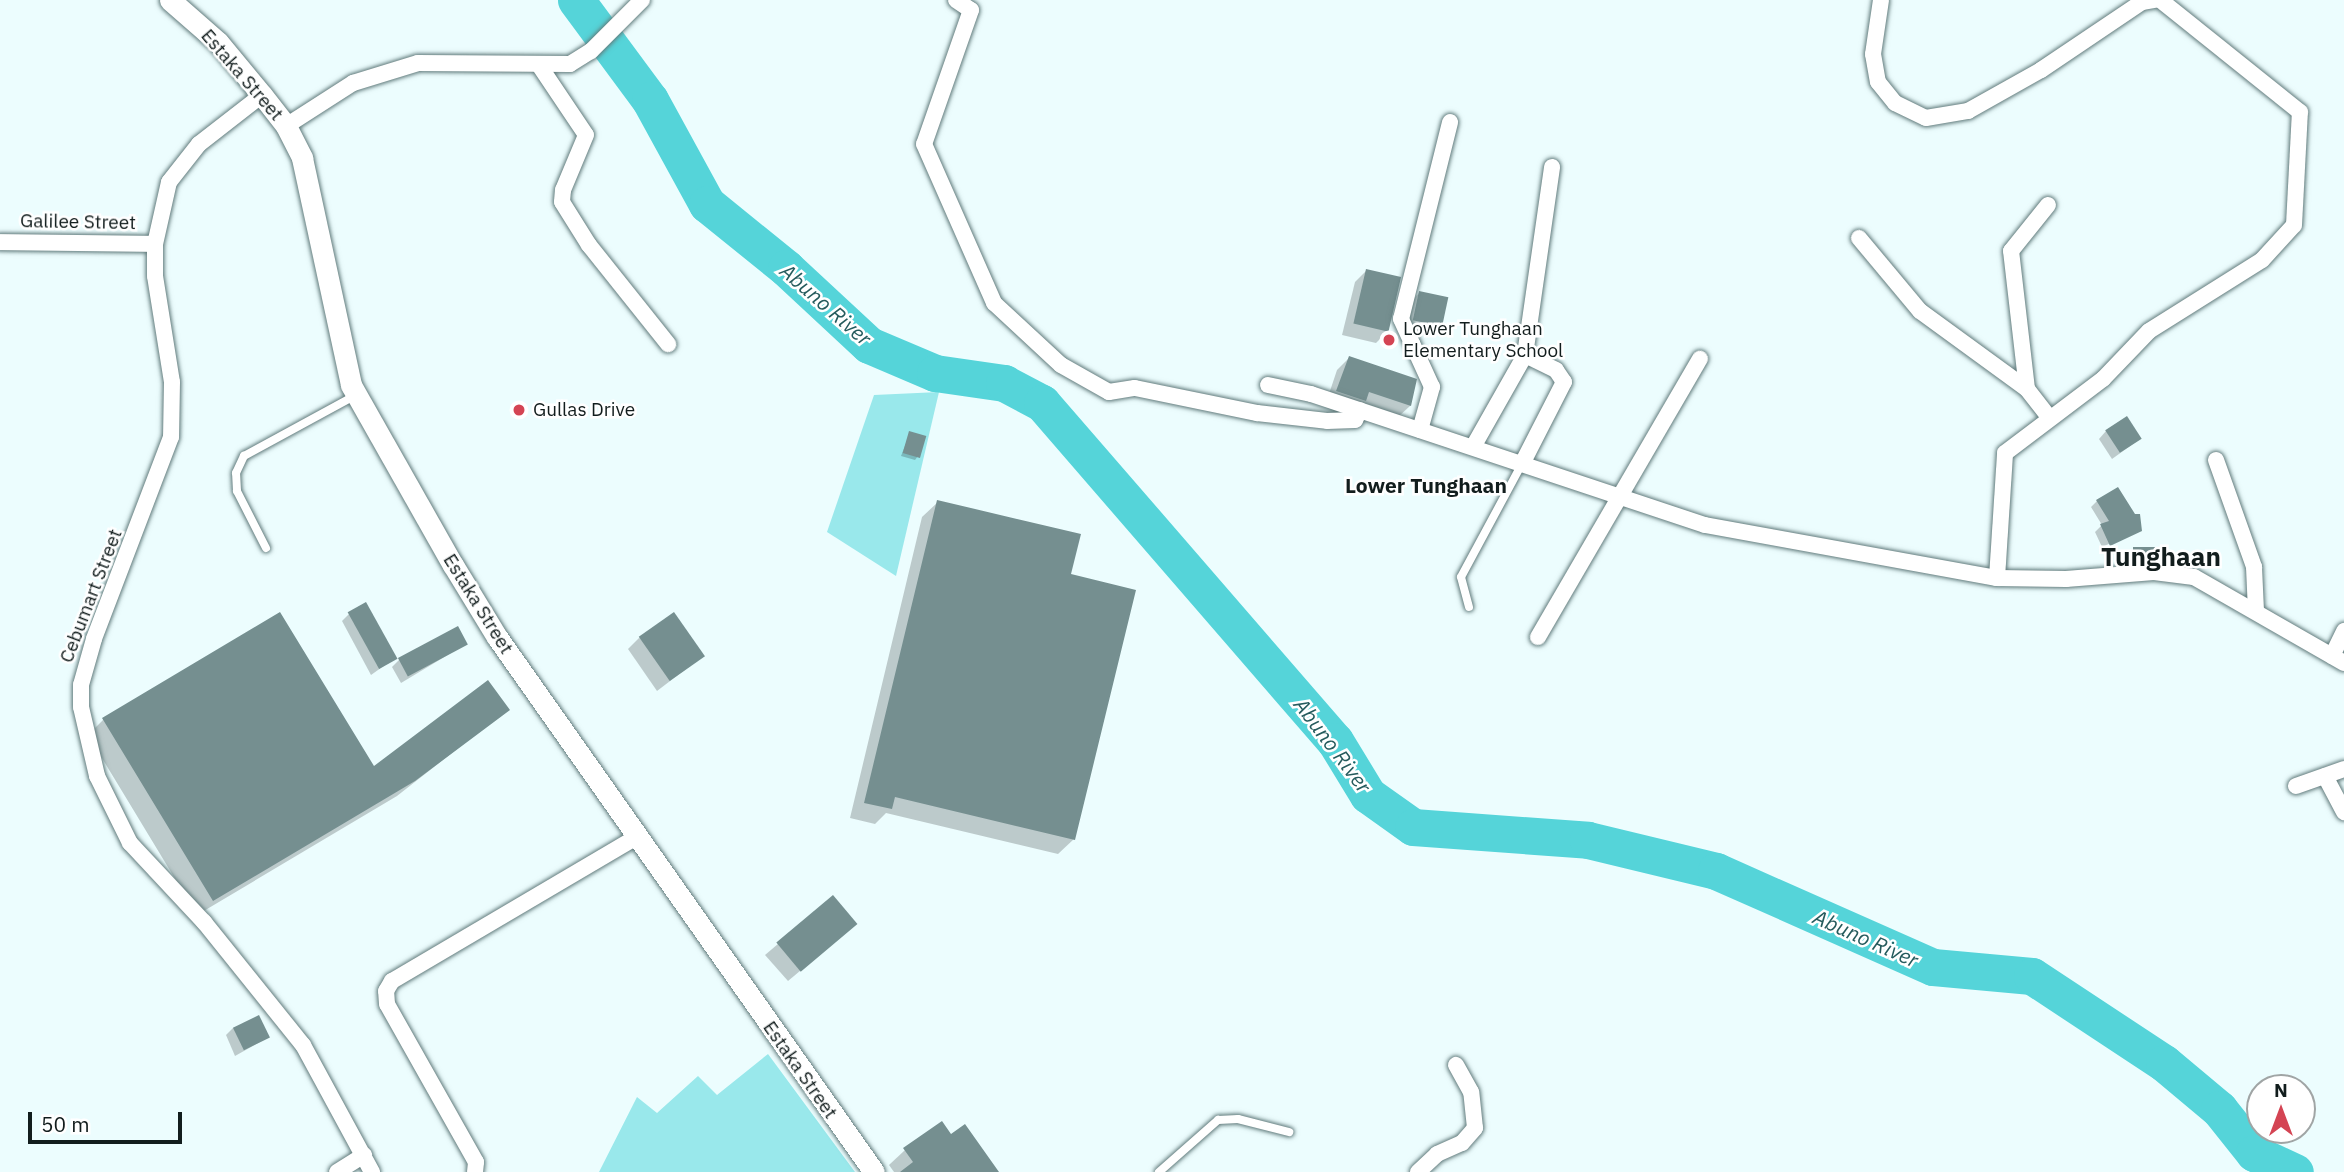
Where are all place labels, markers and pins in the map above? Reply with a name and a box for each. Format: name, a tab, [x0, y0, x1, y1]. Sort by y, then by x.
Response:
place label: Lower Tunghaan Elementary School	[1403, 318, 1563, 362]
marker: Lower Tunghaan Elementary School	[1381, 332, 1397, 348]
place label: Gullas Drive	[533, 399, 635, 421]
marker: Gullas Drive	[511, 402, 527, 418]

